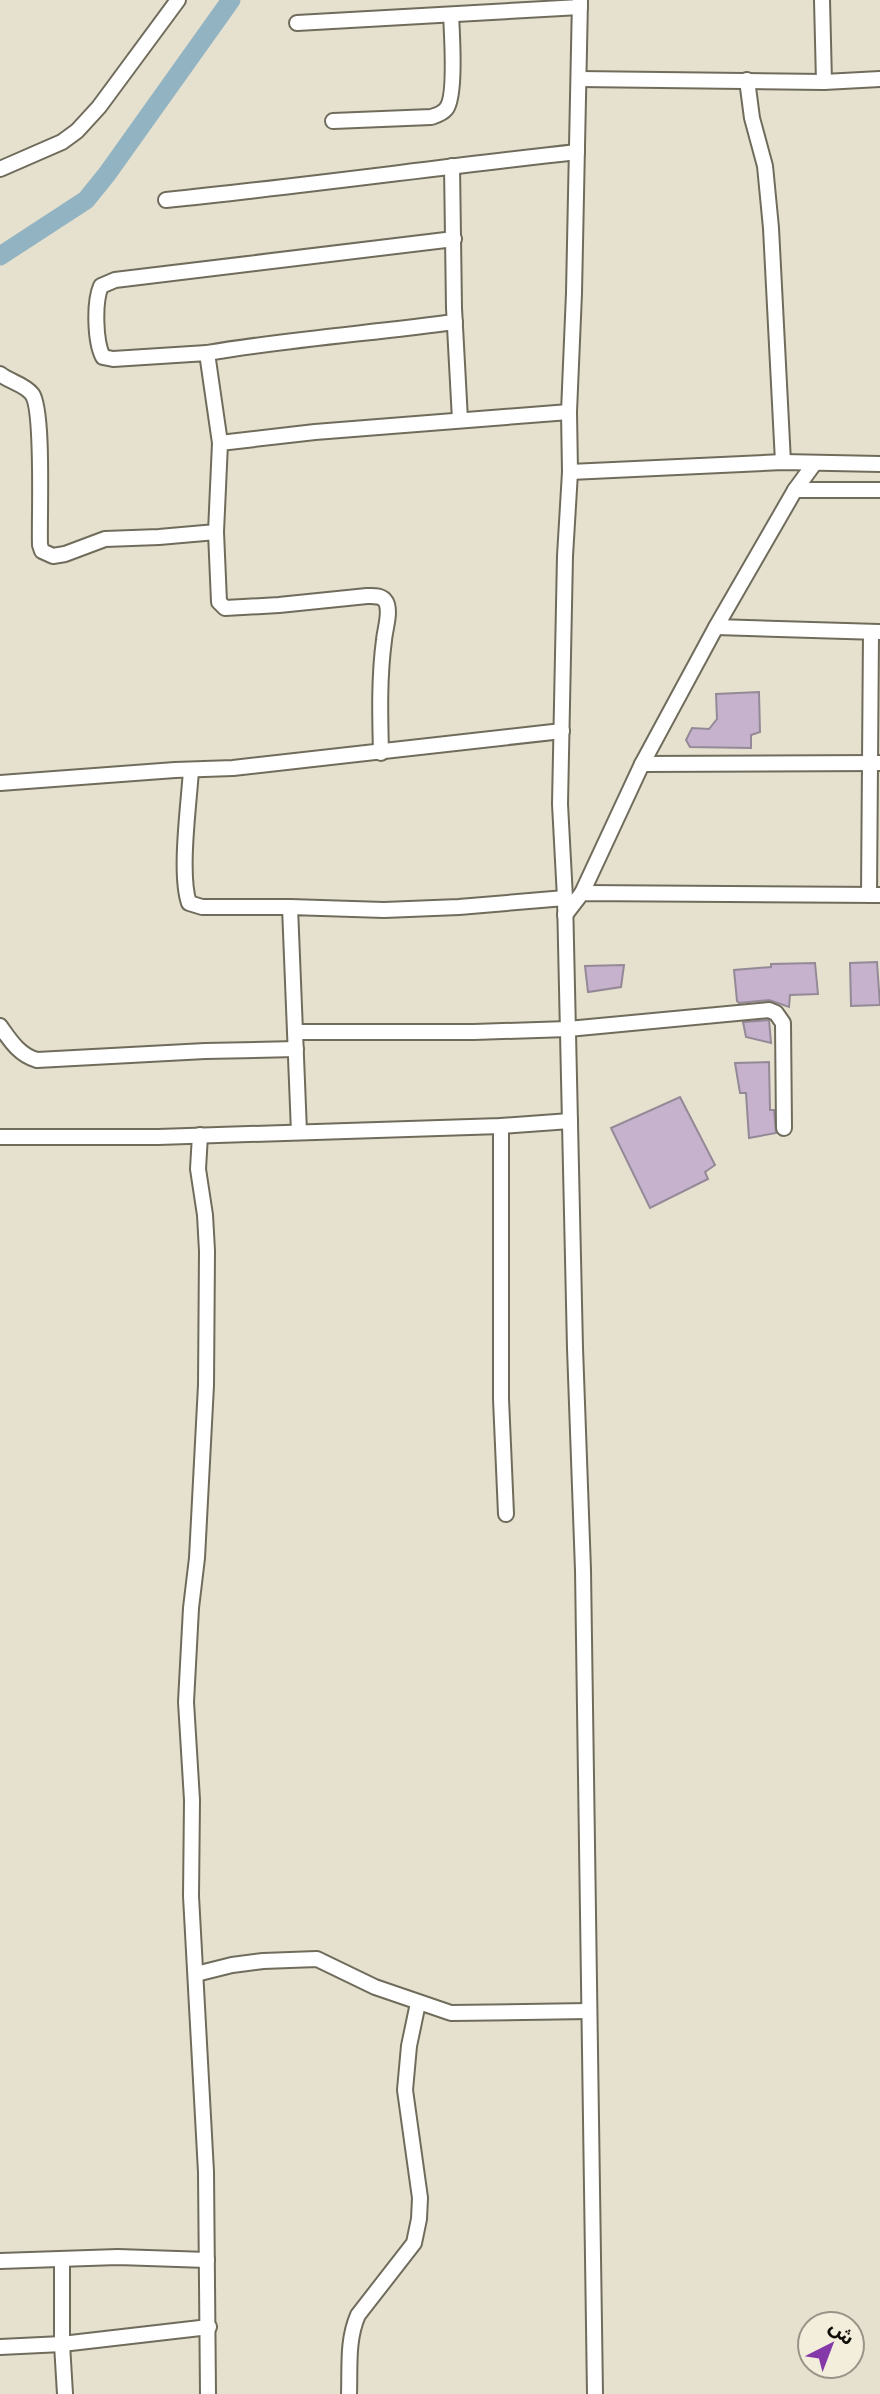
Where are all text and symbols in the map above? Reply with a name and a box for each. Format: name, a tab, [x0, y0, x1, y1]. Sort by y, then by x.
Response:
north arrow	[796, 2310, 866, 2380]
text: ش	[825, 2315, 860, 2350]

